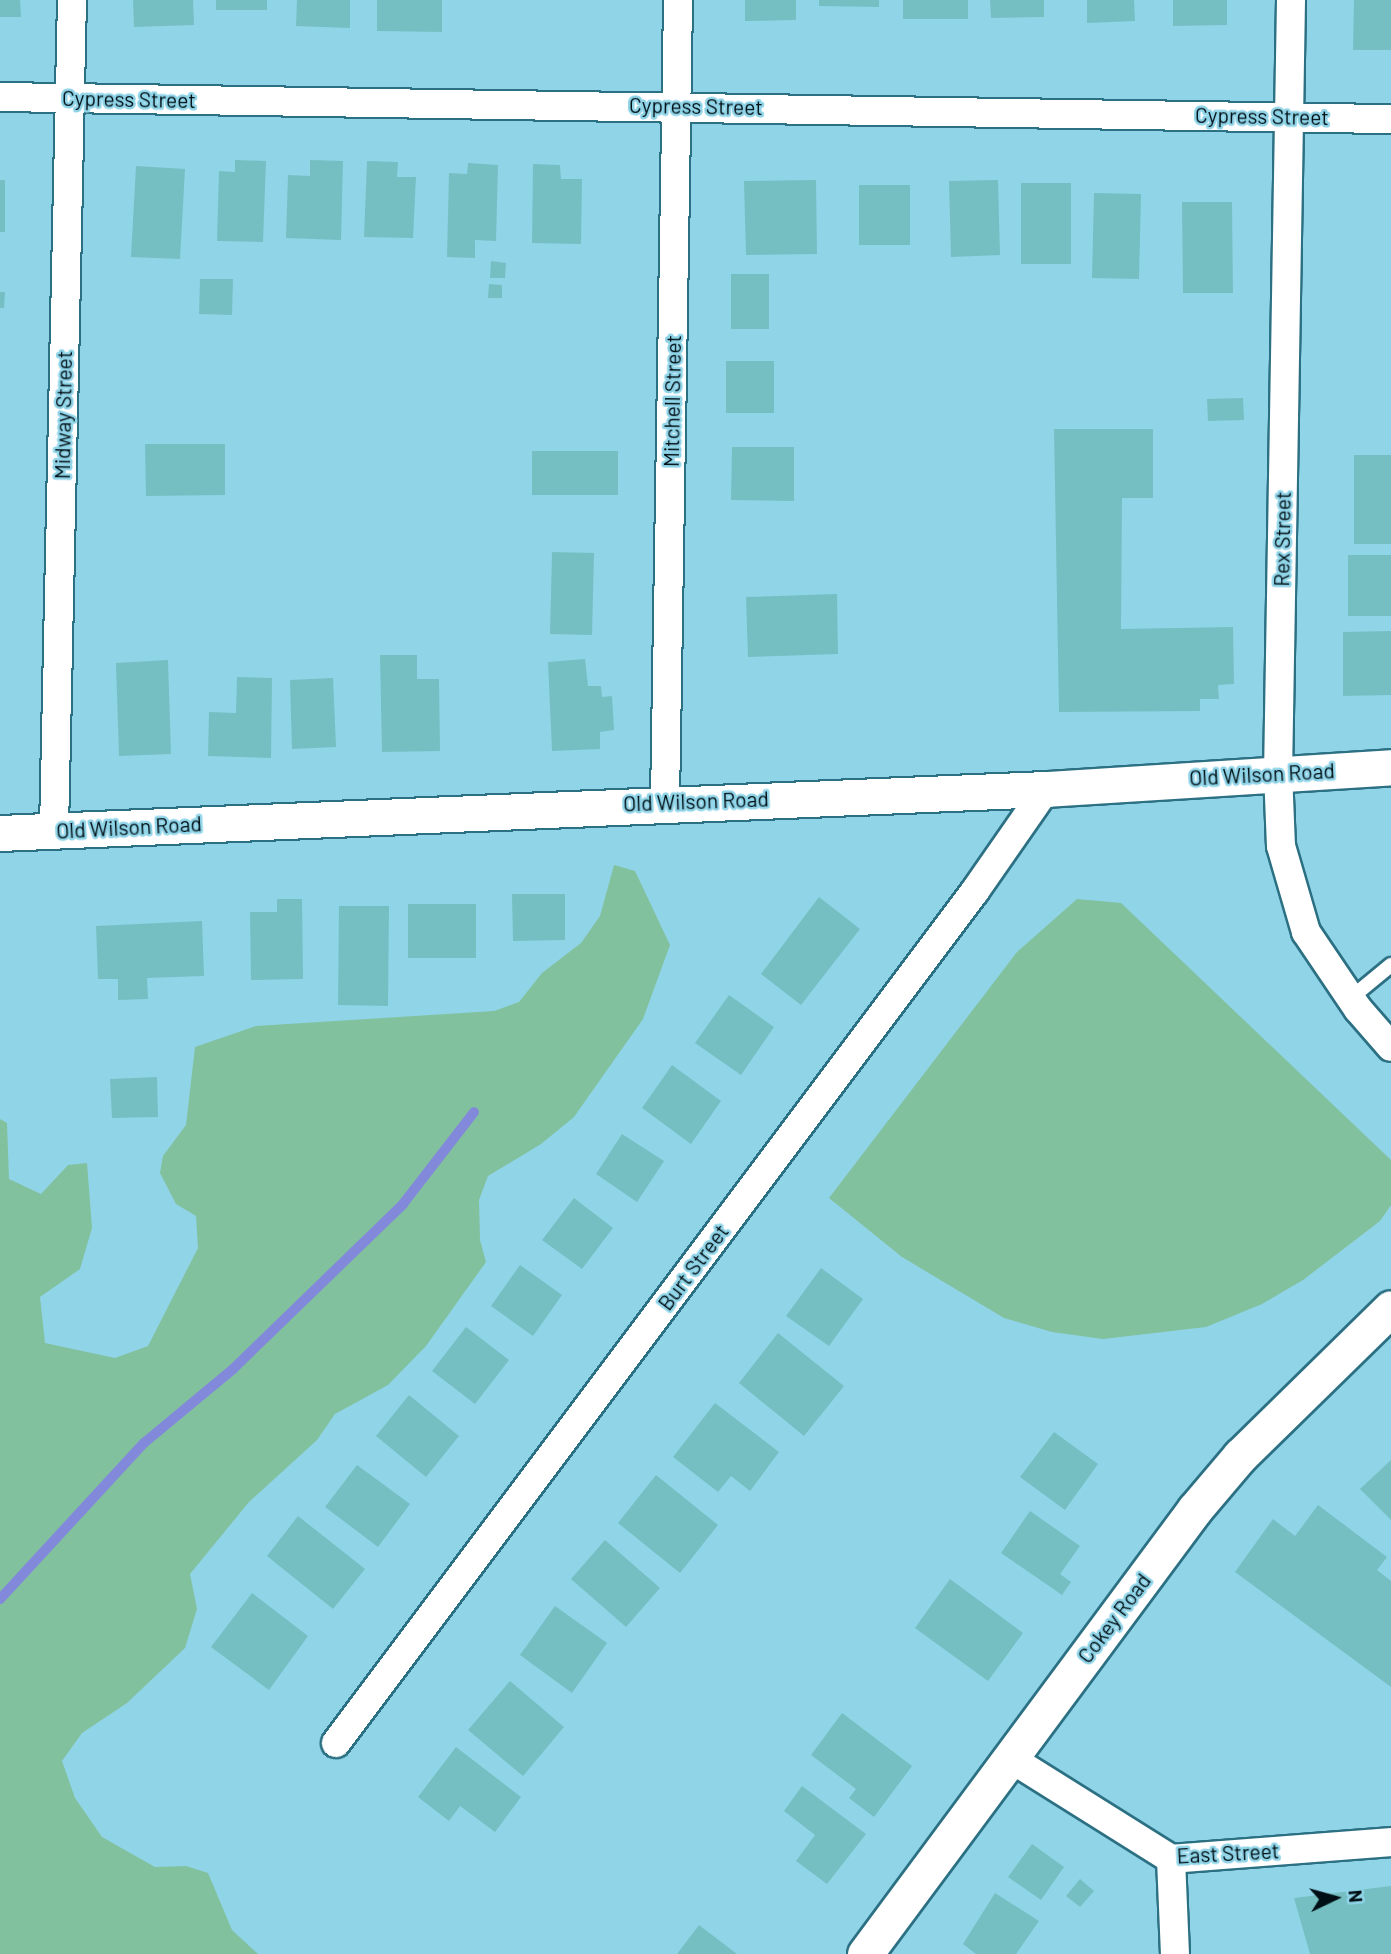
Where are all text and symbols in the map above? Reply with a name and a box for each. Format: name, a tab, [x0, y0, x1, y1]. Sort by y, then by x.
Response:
street label: Cypress Street	[62, 85, 196, 113]
street label: Cypress Street	[629, 92, 763, 120]
street label: Cypress Street	[1195, 102, 1329, 130]
street label: Mitchell Street	[658, 335, 686, 467]
street label: Midway Street	[49, 351, 77, 479]
street label: Rex Street	[1269, 491, 1295, 587]
street label: Old Wilson Road	[1189, 758, 1335, 790]
street label: Old Wilson Road	[623, 786, 769, 816]
street label: Old Wilson Road	[56, 811, 202, 843]
street label: Burt Street	[652, 1219, 734, 1315]
street label: Cokey Road	[1072, 1568, 1156, 1668]
street label: East Street	[1176, 1838, 1280, 1868]
north arrow	[1300, 1863, 1370, 1933]
text: N	[1344, 1889, 1368, 1903]

